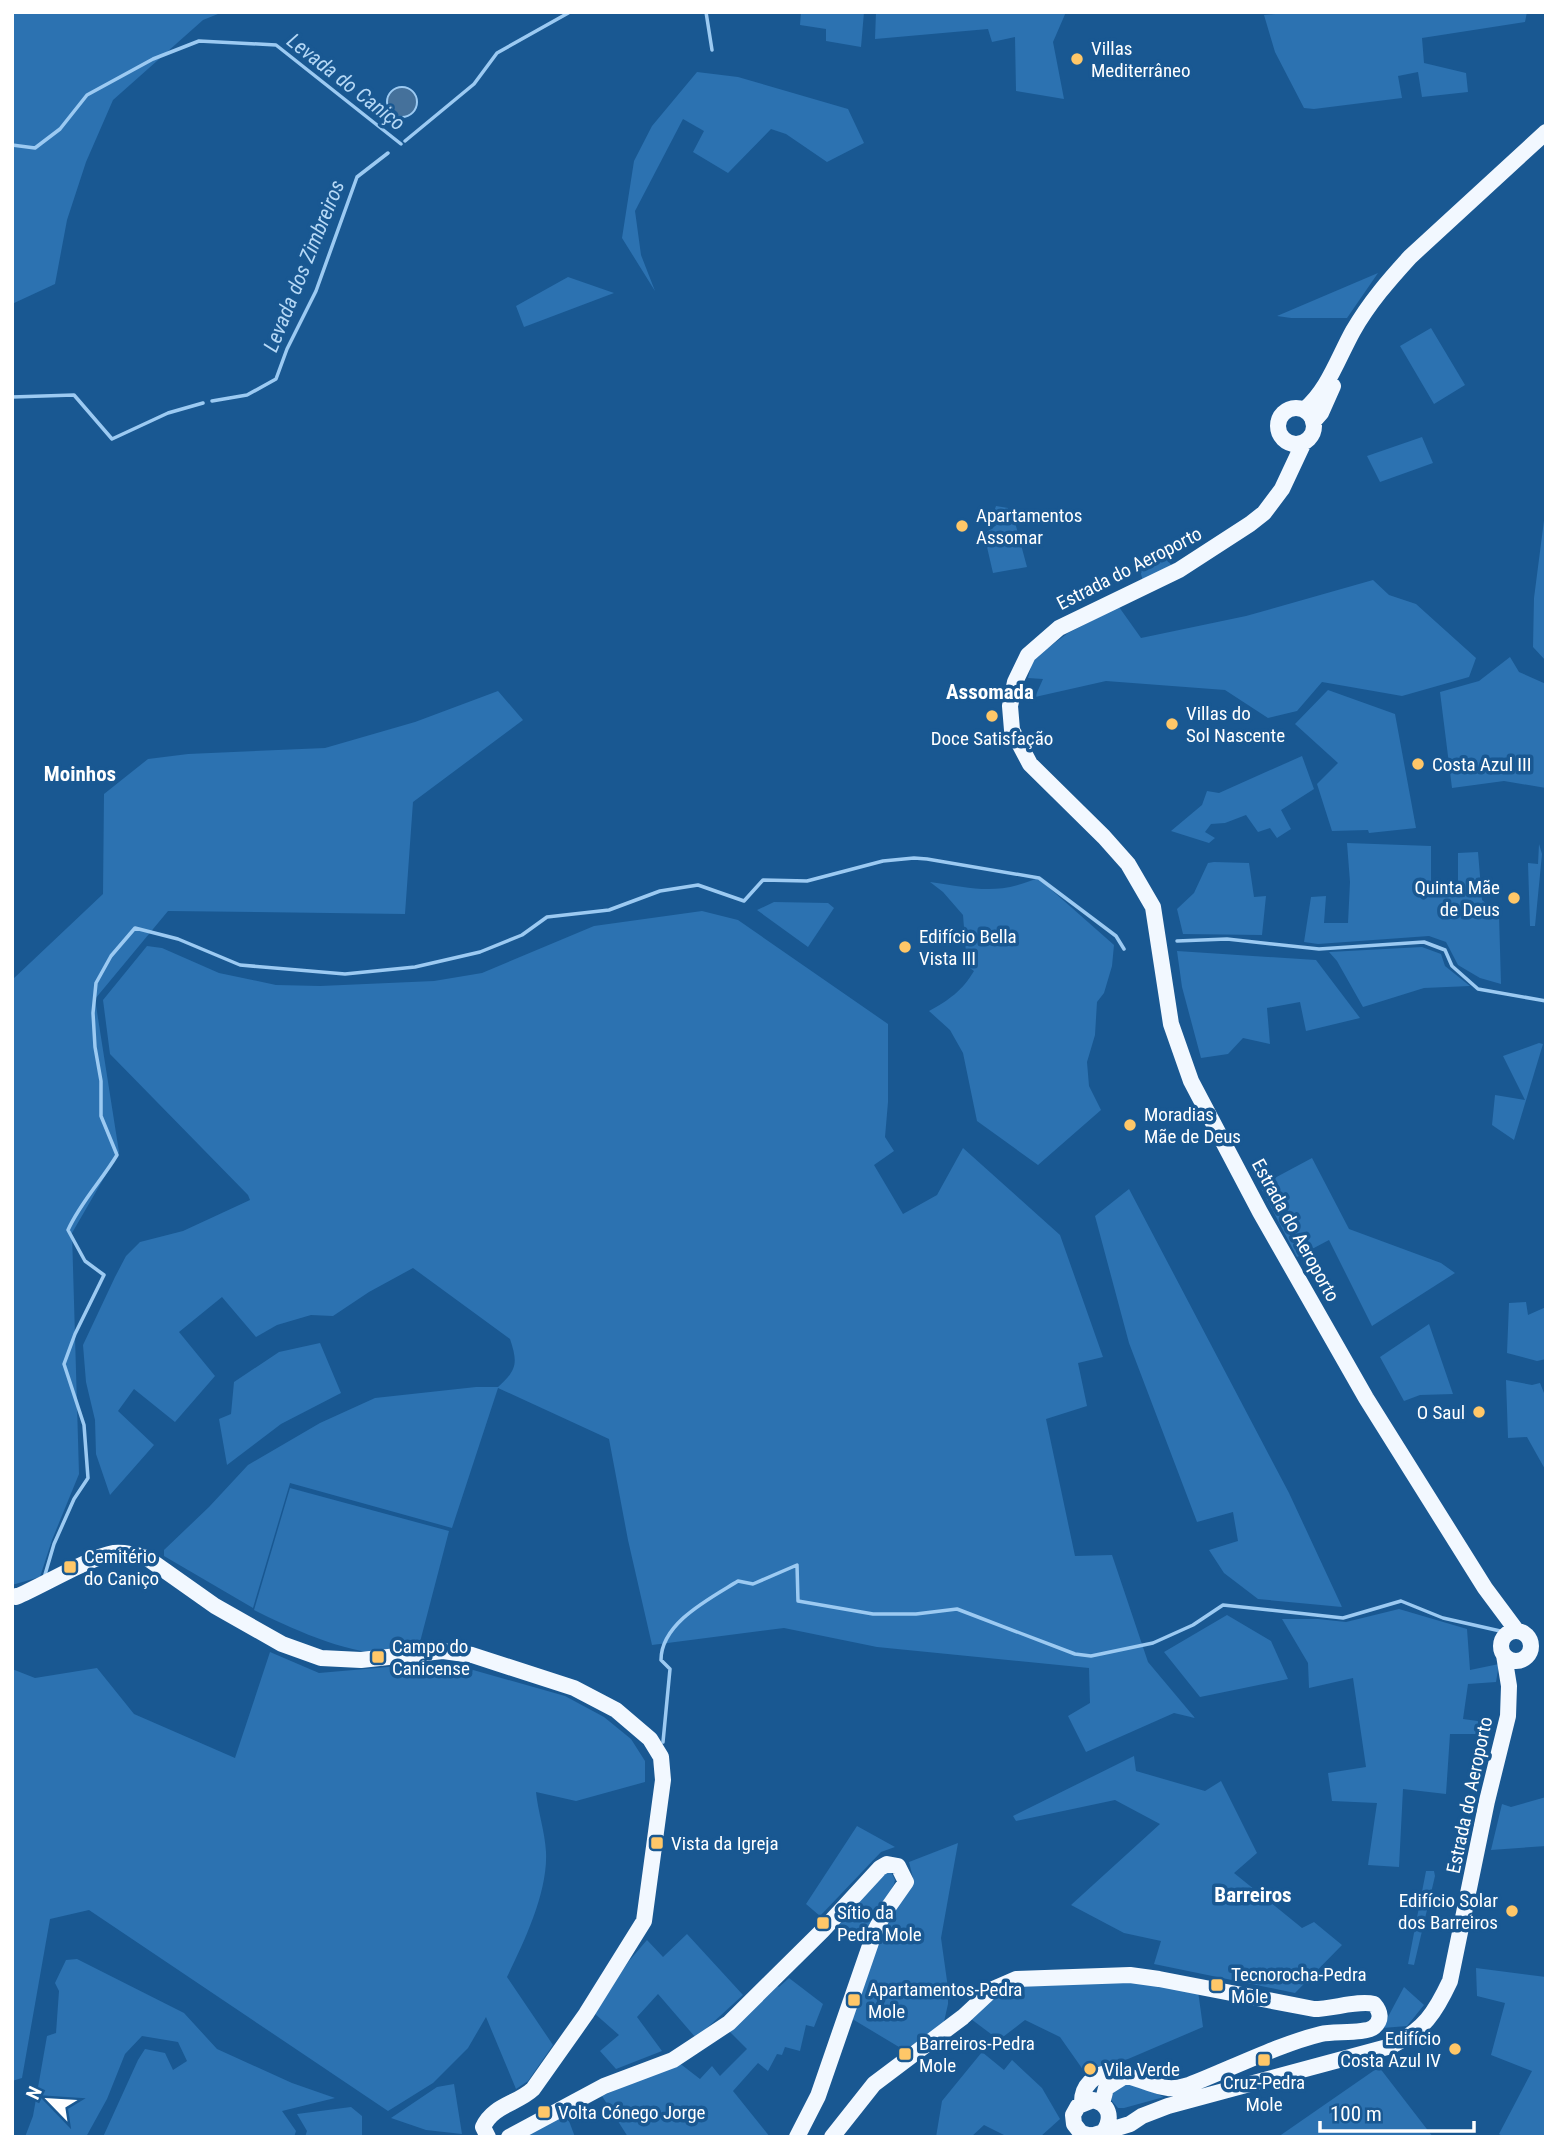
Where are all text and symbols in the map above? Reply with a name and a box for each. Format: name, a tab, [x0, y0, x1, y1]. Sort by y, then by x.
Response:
water label: Levada do Caniço	[282, 29, 410, 135]
place label: Villas Mediterrâneo	[1091, 37, 1191, 82]
marker: Villas Mediterrâneo	[1069, 51, 1085, 67]
water label: Levada dos Zimbreiros	[259, 177, 349, 355]
place label: Apartamentos Assomar	[976, 504, 1082, 549]
marker: Apartamentos Assomar	[954, 518, 970, 534]
street label: Estrada do Aeroporto	[1053, 522, 1206, 615]
district label: Assomada	[946, 680, 1034, 704]
place label: Villas do Sol Nascente	[1186, 702, 1285, 747]
marker: Doce Satisfação	[984, 708, 1000, 724]
marker: Villas do Sol Nascente	[1164, 716, 1180, 732]
place label: Doce Satisfação	[931, 727, 1053, 750]
place label: Costa Azul III	[1432, 753, 1532, 776]
marker: Costa Azul III	[1410, 756, 1426, 772]
district label: Moinhos	[44, 762, 116, 786]
place label: Quinta Mãe de Deus	[1414, 876, 1500, 921]
marker: Quinta Mãe de Deus	[1506, 890, 1522, 906]
place label: Edifício Bella Vista III	[919, 925, 1017, 970]
marker: Edifício Bella Vista III	[897, 939, 913, 955]
place label: Moradias Mãe de Deus	[1144, 1103, 1241, 1148]
marker: Moradias Mãe de Deus	[1122, 1117, 1138, 1133]
street label: Estrada do Aeroporto	[1247, 1155, 1344, 1306]
place label: O Saul	[1417, 1401, 1465, 1424]
marker: O Saul	[1471, 1404, 1487, 1420]
place label: Cemitério do Caniço	[84, 1545, 159, 1590]
marker: Cemitério do Caniço	[62, 1559, 78, 1575]
place label: Campo do Canicense	[392, 1635, 470, 1680]
marker: Campo do Canicense	[370, 1649, 386, 1665]
street label: Estrada do Aeroporto	[1442, 1715, 1497, 1876]
place label: Vista da Igreja	[671, 1832, 779, 1855]
marker: Vista da Igreja	[649, 1835, 665, 1851]
district label: Barreiros	[1214, 1883, 1292, 1907]
place label: Edifício Solar dos Barreiros	[1398, 1889, 1498, 1934]
place label: Sítio da Pedra Mole	[837, 1901, 922, 1946]
marker: Edifício Solar dos Barreiros	[1504, 1903, 1520, 1919]
marker: Sítio da Pedra Mole	[815, 1915, 831, 1931]
place label: Tecnorocha-Pedra Mole	[1231, 1963, 1367, 2008]
marker: Tecnorocha-Pedra Mole	[1209, 1977, 1225, 1993]
place label: Apartamentos-Pedra Mole	[868, 1978, 1022, 2023]
marker: Apartamentos-Pedra Mole	[846, 1992, 862, 2008]
place label: Edifício Costa Azul IV	[1340, 2027, 1441, 2072]
place label: Barreiros-Pedra Mole	[919, 2032, 1035, 2077]
marker: Edifício Costa Azul IV	[1447, 2041, 1463, 2057]
marker: Barreiros-Pedra Mole	[897, 2046, 913, 2062]
marker: Cruz-Pedra Mole	[1256, 2052, 1272, 2068]
place label: Vila Verde	[1104, 2058, 1180, 2081]
marker: Vila Verde	[1082, 2061, 1098, 2077]
north arrow	[14, 2065, 84, 2135]
place label: Cruz-Pedra Mole	[1223, 2071, 1305, 2116]
text: N	[21, 2083, 47, 2103]
scale bar	[1320, 2090, 1474, 2134]
place label: Volta Cónego Jorge	[558, 2101, 706, 2124]
text: 100 m	[1330, 2102, 1382, 2126]
marker: Volta Cónego Jorge	[536, 2104, 552, 2120]

